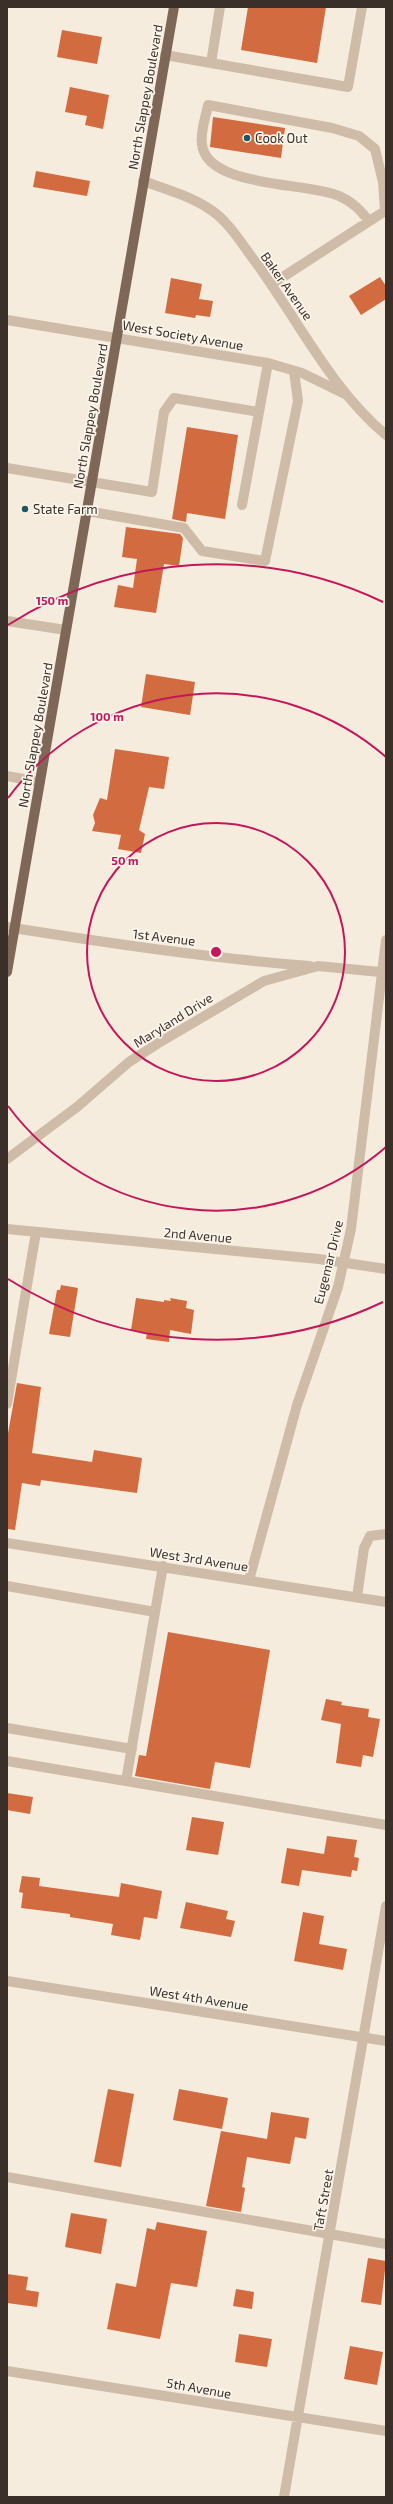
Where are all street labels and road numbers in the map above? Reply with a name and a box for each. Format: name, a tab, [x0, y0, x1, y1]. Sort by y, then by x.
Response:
street label: North Slappey Boulevard	[124, 23, 166, 171]
street label: Baker Avenue	[258, 249, 316, 323]
street label: West Society Avenue	[121, 316, 245, 354]
street label: North Slappey Boulevard	[69, 342, 111, 490]
street label: North Slappey Boulevard	[14, 661, 56, 809]
street label: 1st Avenue	[132, 925, 196, 949]
street label: Maryland Drive	[130, 989, 216, 1051]
street label: Eugemar Drive	[310, 1218, 346, 1306]
street label: 2nd Avenue	[163, 1224, 233, 1246]
street label: West 3rd Avenue	[149, 1543, 249, 1575]
street label: West 4th Avenue	[148, 1982, 250, 2014]
street label: Taft Street	[310, 2168, 336, 2232]
street label: 5th Avenue	[165, 2374, 233, 2402]

